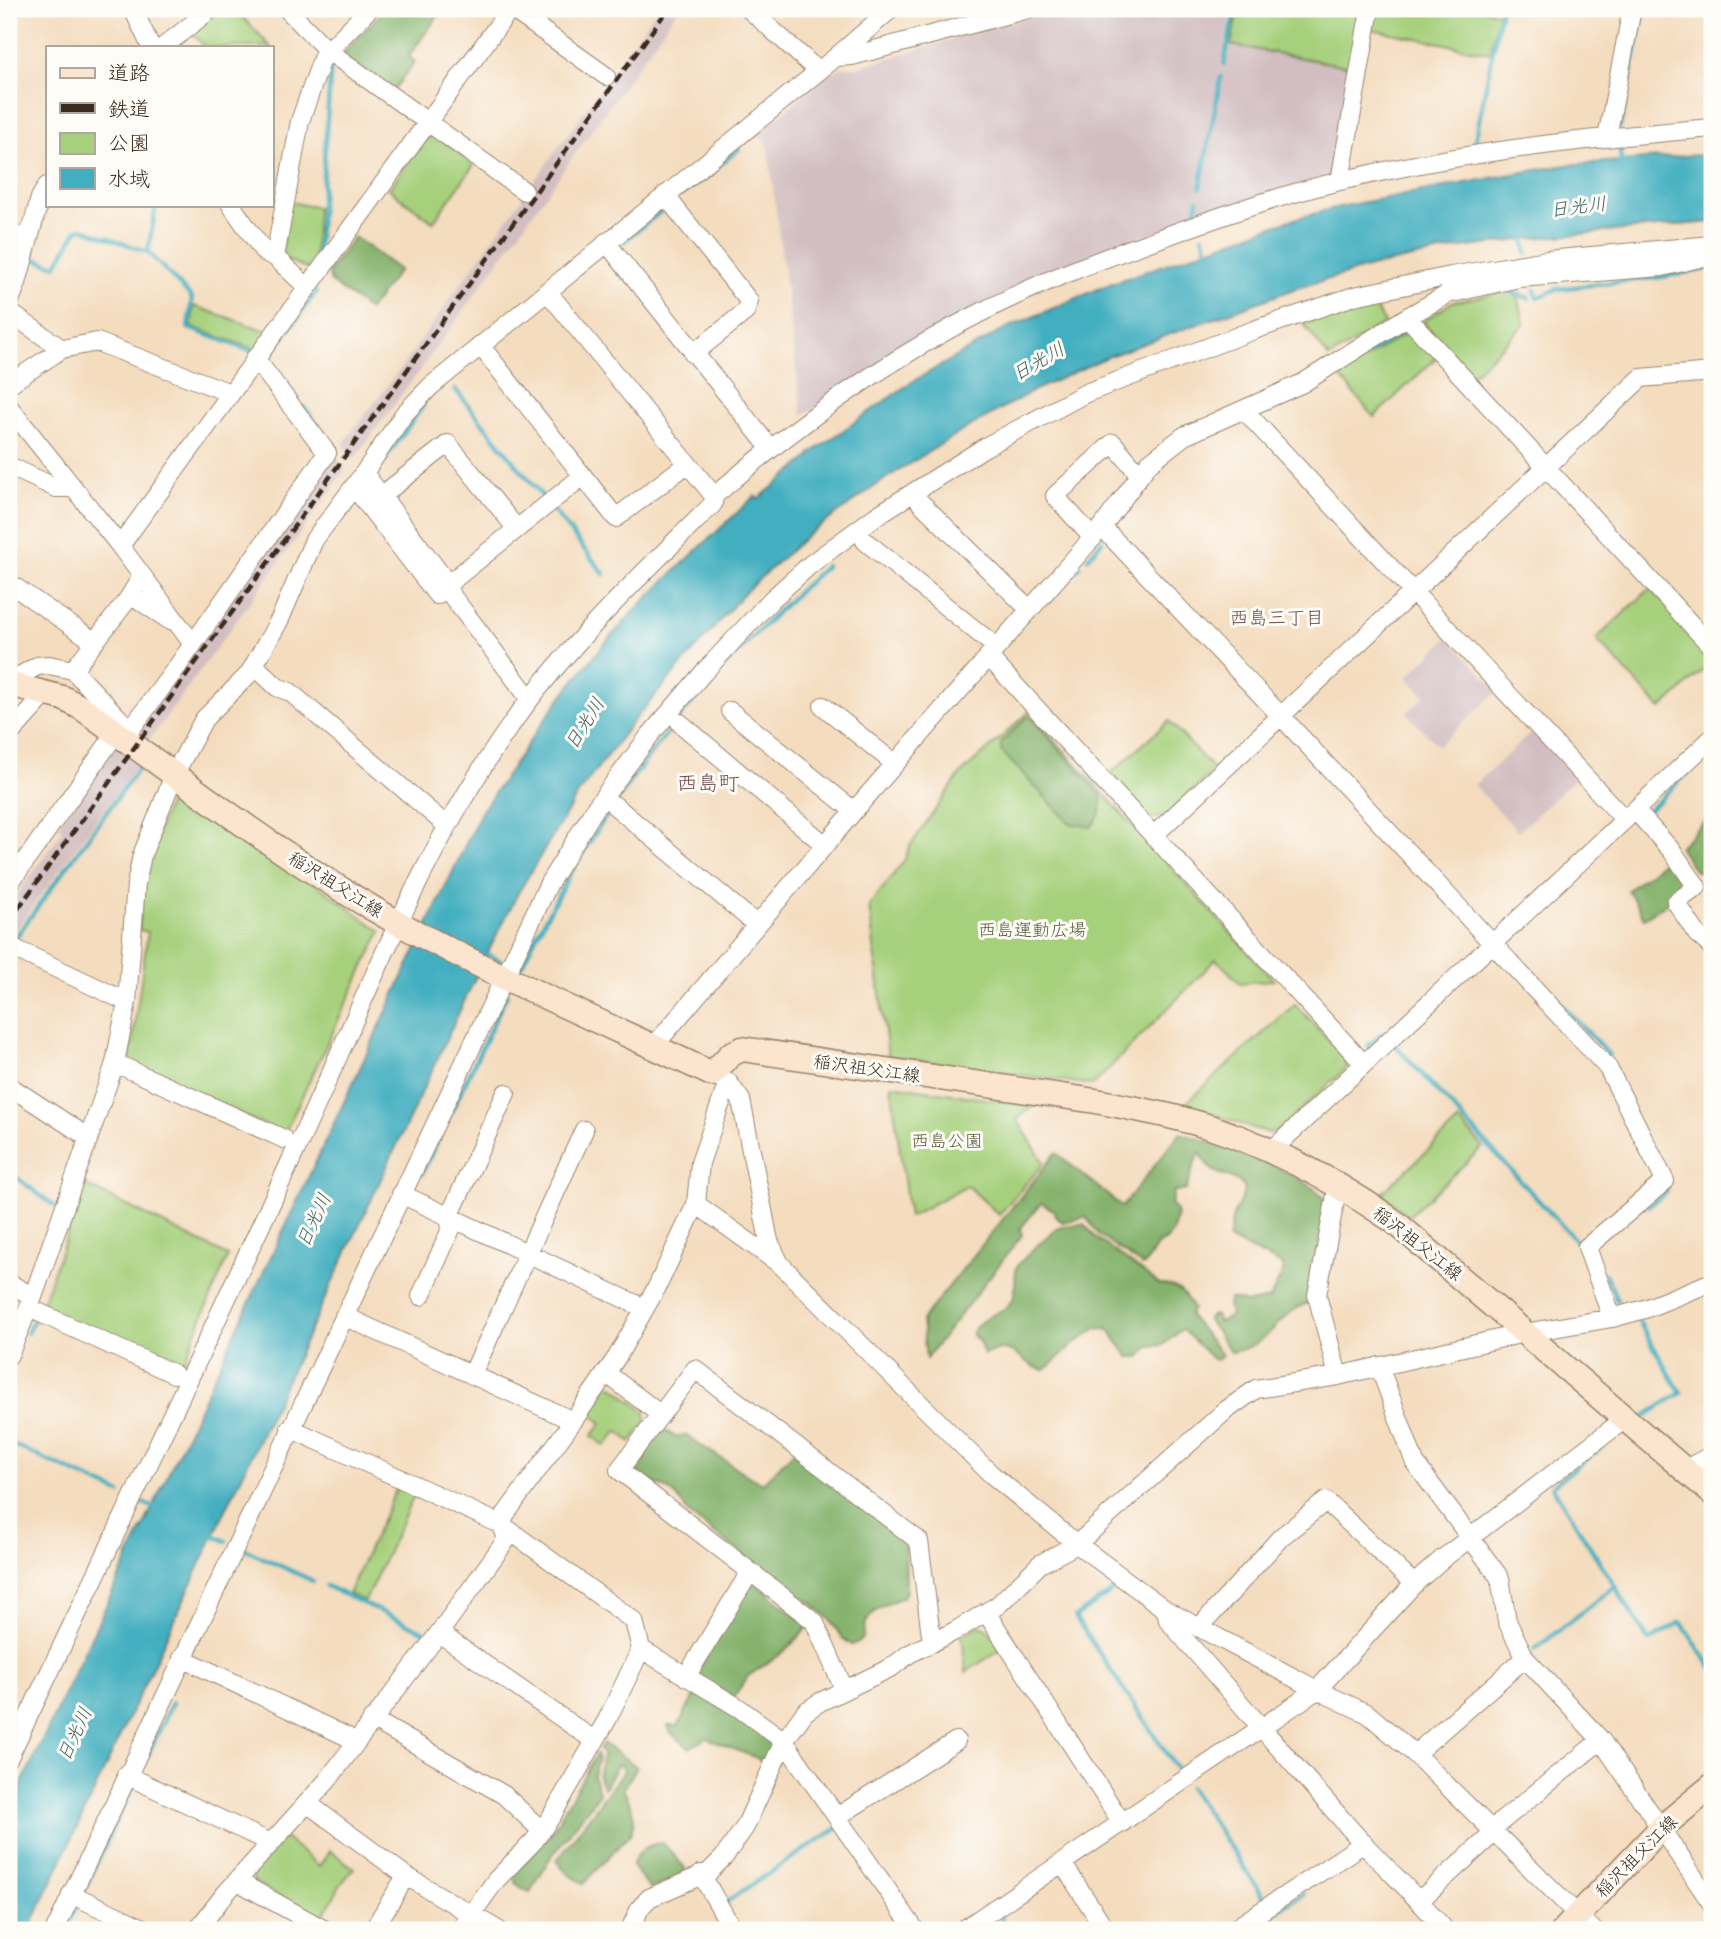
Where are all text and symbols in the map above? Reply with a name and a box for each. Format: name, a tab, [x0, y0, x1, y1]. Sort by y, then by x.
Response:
legend	[46, 46, 273, 206]
text: 道路	[108, 59, 150, 86]
text: 鉄道	[108, 95, 150, 122]
text: 公園	[108, 129, 150, 156]
text: 水域	[108, 165, 150, 192]
water label: 日光川	[1548, 191, 1608, 221]
water label: 日光川	[1007, 336, 1069, 386]
district label: 西島三丁目	[1229, 605, 1325, 629]
water label: 日光川	[559, 692, 609, 754]
district label: 西島町	[677, 769, 740, 796]
street label: 稲沢祖父江線	[284, 846, 388, 922]
park label: 西島運動広場	[978, 918, 1086, 941]
street label: 稲沢祖父江線	[812, 1049, 922, 1087]
park label: 西島公園	[911, 1129, 983, 1152]
water label: 日光川	[290, 1189, 336, 1251]
street label: 稲沢祖父江線	[1368, 1201, 1468, 1285]
water label: 日光川	[51, 1703, 97, 1765]
street label: 稲沢祖父江線	[1590, 1810, 1682, 1902]

